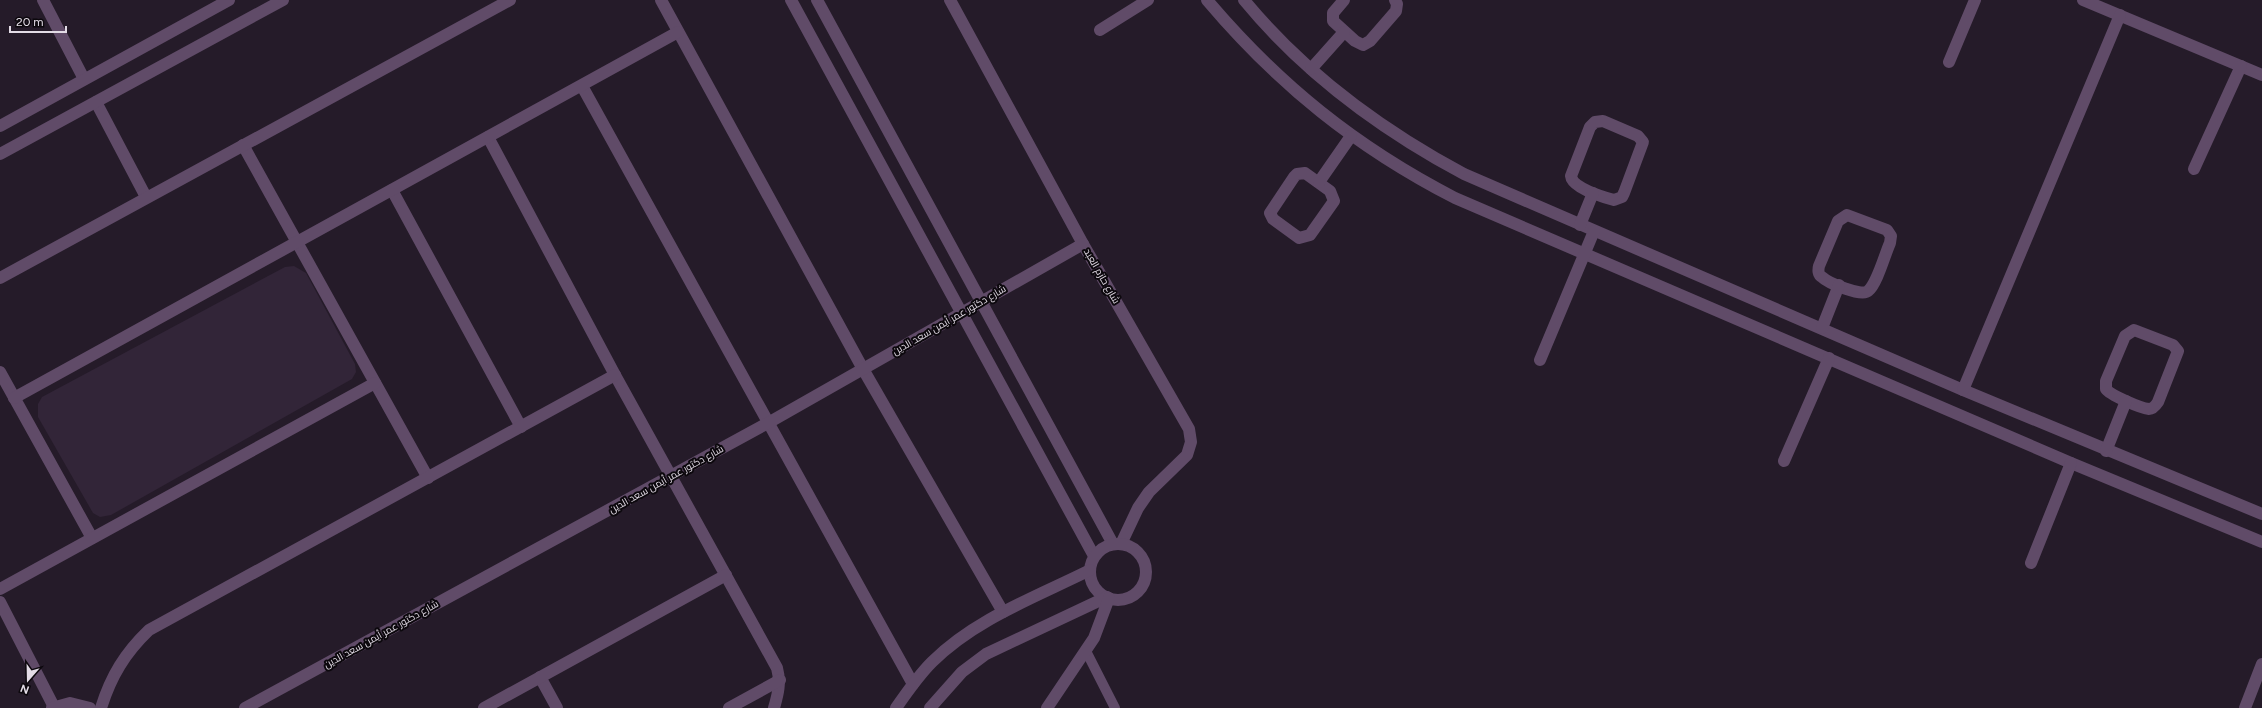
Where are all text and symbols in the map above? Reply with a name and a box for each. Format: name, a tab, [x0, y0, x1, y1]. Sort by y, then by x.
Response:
scale bar	[10, 8, 66, 34]
text: 20 m	[16, 15, 44, 29]
street label: شارع حازم العبد	[1080, 246, 1123, 307]
street label: شارع دكتور عمر أيمن سعد الدين	[890, 282, 1008, 358]
street label: شارع دكتور عمر أيمن سعد الدين	[606, 442, 726, 516]
street label: شارع دكتور عمر أيمن سعد الدين	[321, 597, 441, 671]
north arrow	[8, 660, 48, 700]
text: N	[19, 681, 31, 696]

